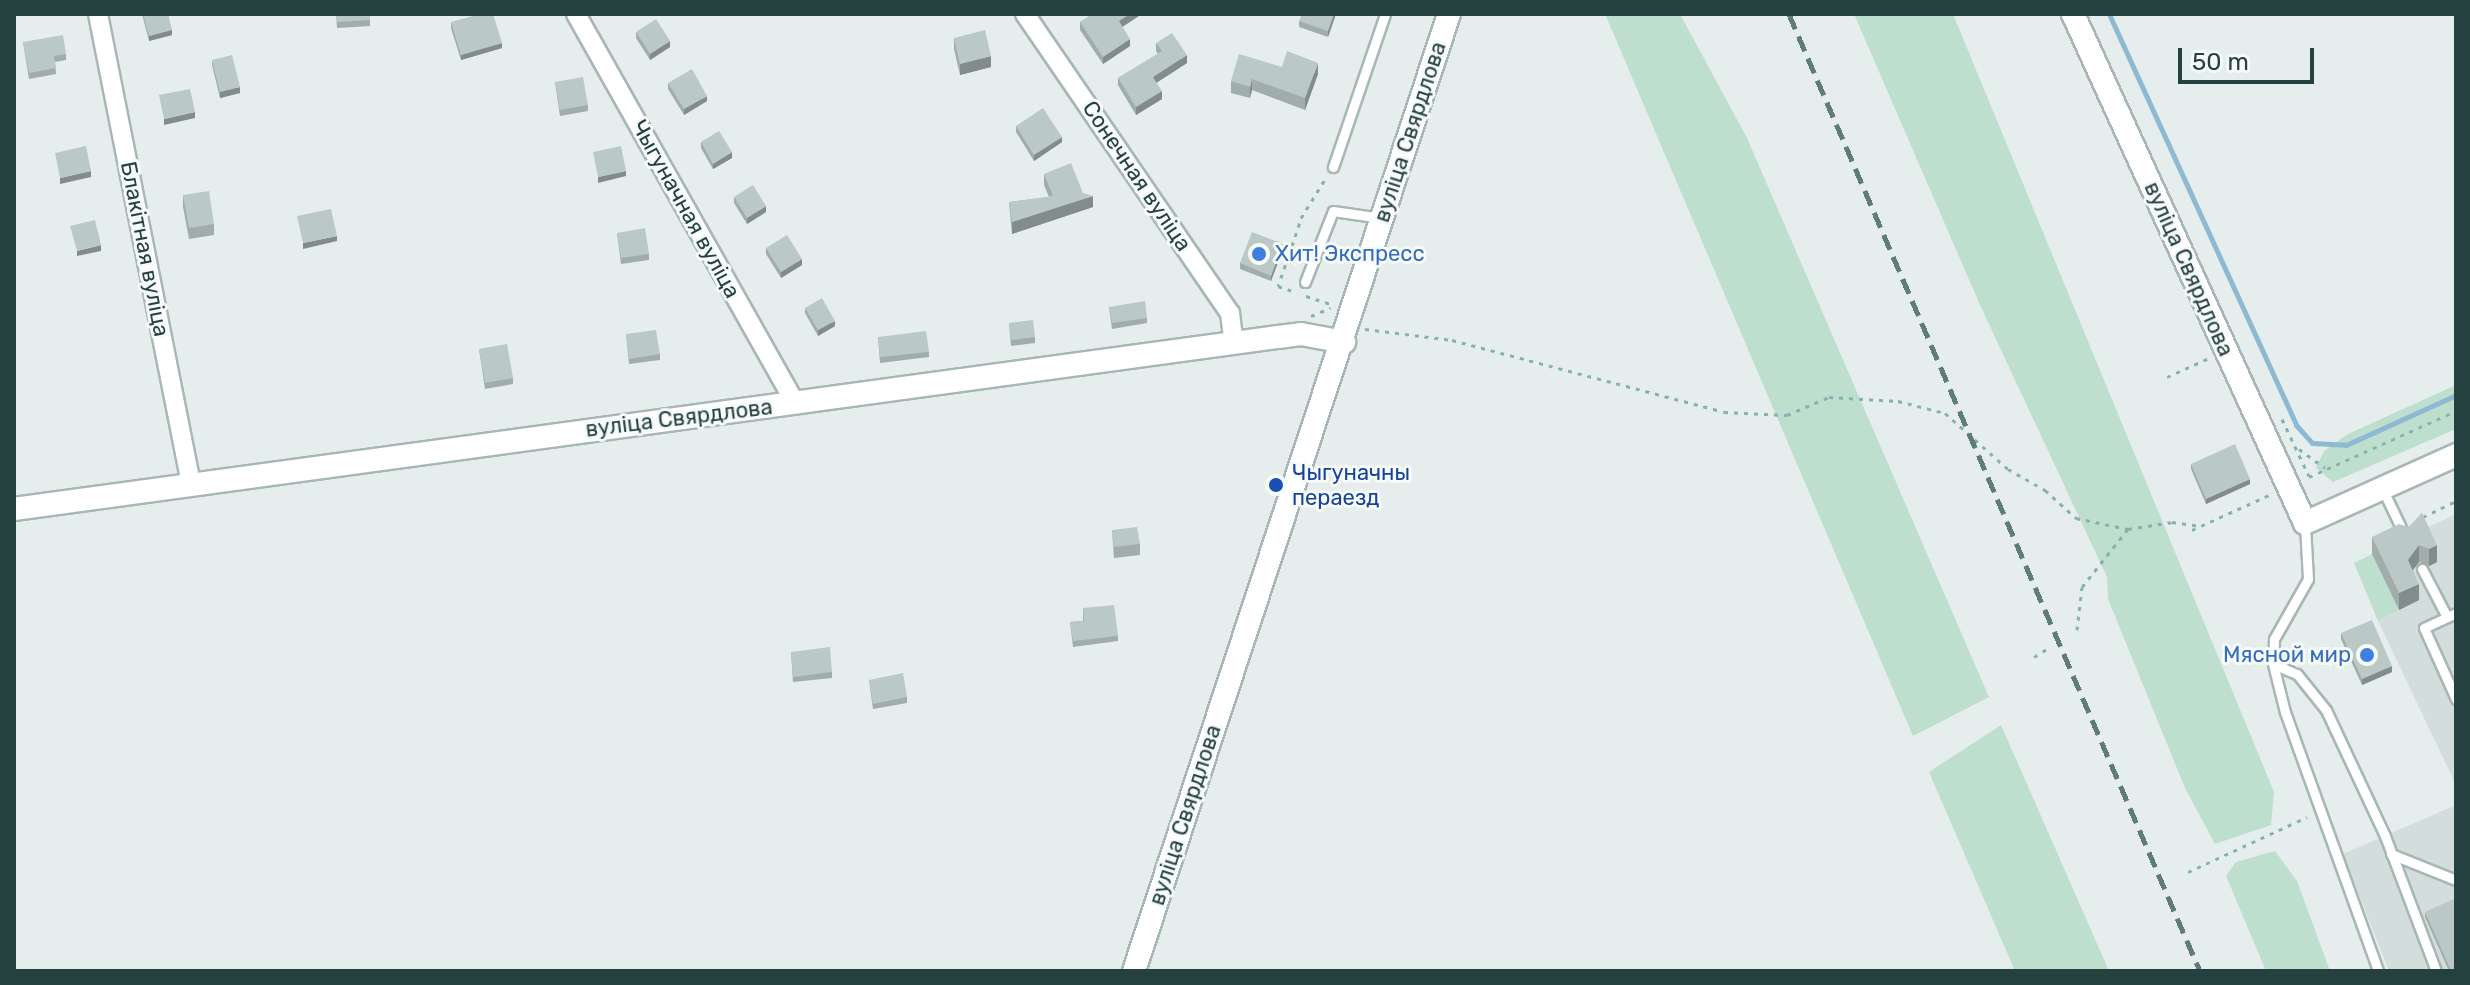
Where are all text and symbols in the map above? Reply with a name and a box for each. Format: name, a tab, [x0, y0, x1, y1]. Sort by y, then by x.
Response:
scale bar	[2182, 32, 2318, 82]
street label: вуліца Свярдлова	[1368, 38, 1452, 226]
text: 50 m	[2192, 48, 2249, 76]
street label: Сонечная вуліца	[1077, 96, 1197, 256]
street label: Чыгуначная вуліца	[626, 115, 746, 303]
street label: Блакітная вуліца	[115, 159, 175, 339]
street label: вуліца Свярдлова	[2139, 178, 2239, 360]
place label: Хит! Экспресс	[1275, 241, 1425, 267]
marker: Хит! Экспресс	[1250, 245, 1268, 263]
street label: вуліца Свярдлова	[584, 393, 774, 443]
place label: Чыгуначны пераезд	[1292, 459, 1410, 510]
marker: Чыгуначны пераезд	[1267, 476, 1285, 494]
place label: Мясной мир	[2223, 642, 2351, 668]
marker: Мясной мир	[2358, 646, 2376, 664]
street label: вуліца Свярдлова	[1143, 721, 1227, 909]

